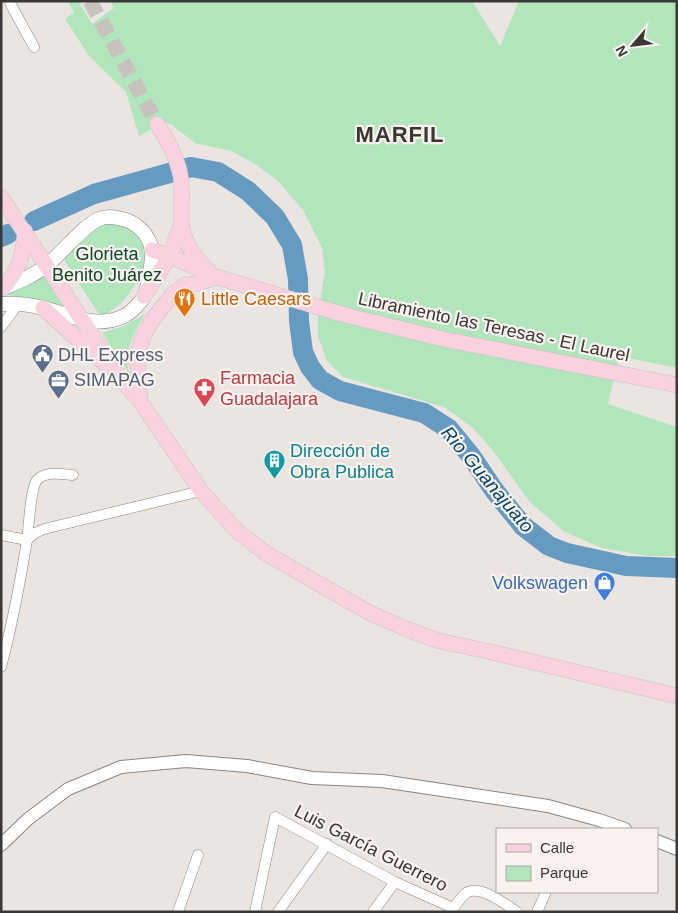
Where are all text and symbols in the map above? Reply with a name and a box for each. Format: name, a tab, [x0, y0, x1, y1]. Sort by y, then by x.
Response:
north arrow	[608, 20, 658, 70]
text: N	[612, 43, 631, 59]
district label: MARFIL	[355, 122, 445, 147]
park label: Glorieta Benito Juárez	[52, 244, 162, 285]
restaurant icon: Little Caesars	[173, 287, 197, 318]
street label: Libramiento las Teresas - El Laurel	[357, 288, 631, 366]
place label: Little Caesars	[201, 289, 311, 309]
public building icon: DHL Express	[30, 343, 54, 374]
place label: DHL Express	[58, 345, 163, 365]
office icon: SIMAPAG	[46, 368, 70, 399]
place label: Farmacia Guadalajara	[220, 368, 319, 409]
place label: SIMAPAG	[74, 370, 155, 390]
pharmacy icon: Farmacia Guadalajara	[192, 376, 216, 407]
water label: Rio Guanajuato	[437, 422, 538, 537]
place label: Dirección de Obra Publica	[290, 441, 395, 482]
building icon: Dirección de Obra Publica	[262, 449, 286, 480]
shop icon: Volkswagen	[592, 571, 616, 602]
place label: Volkswagen	[492, 573, 588, 593]
street label: Luis García Guerrero	[291, 801, 451, 895]
legend	[496, 828, 658, 893]
text: Calle	[540, 839, 574, 856]
text: Parque	[540, 864, 588, 881]

